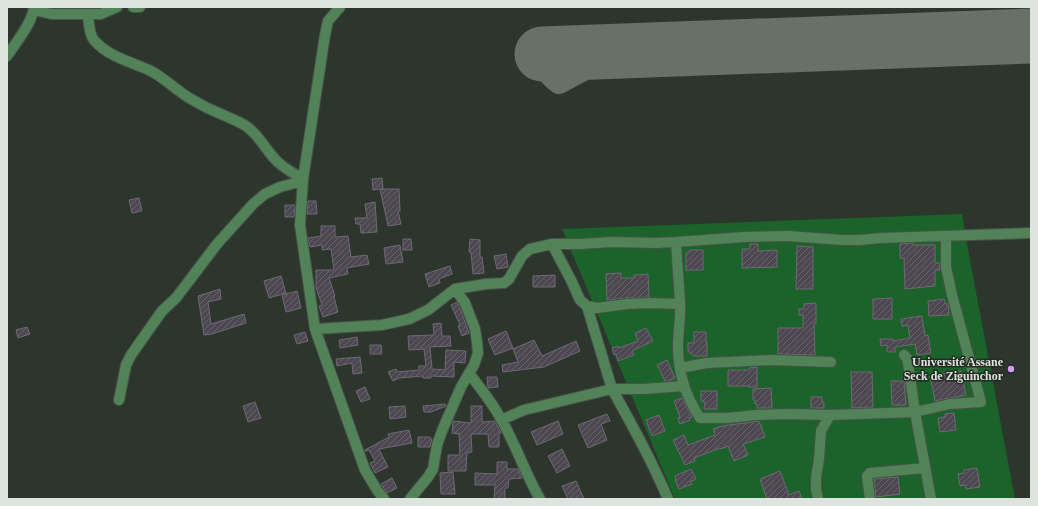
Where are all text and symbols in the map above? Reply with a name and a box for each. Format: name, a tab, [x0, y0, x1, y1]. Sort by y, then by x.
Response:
place label: Université Assane Seck de Ziguinchor	[904, 355, 1004, 383]
marker: Université Assane Seck de Ziguinchor	[1006, 364, 1016, 374]

